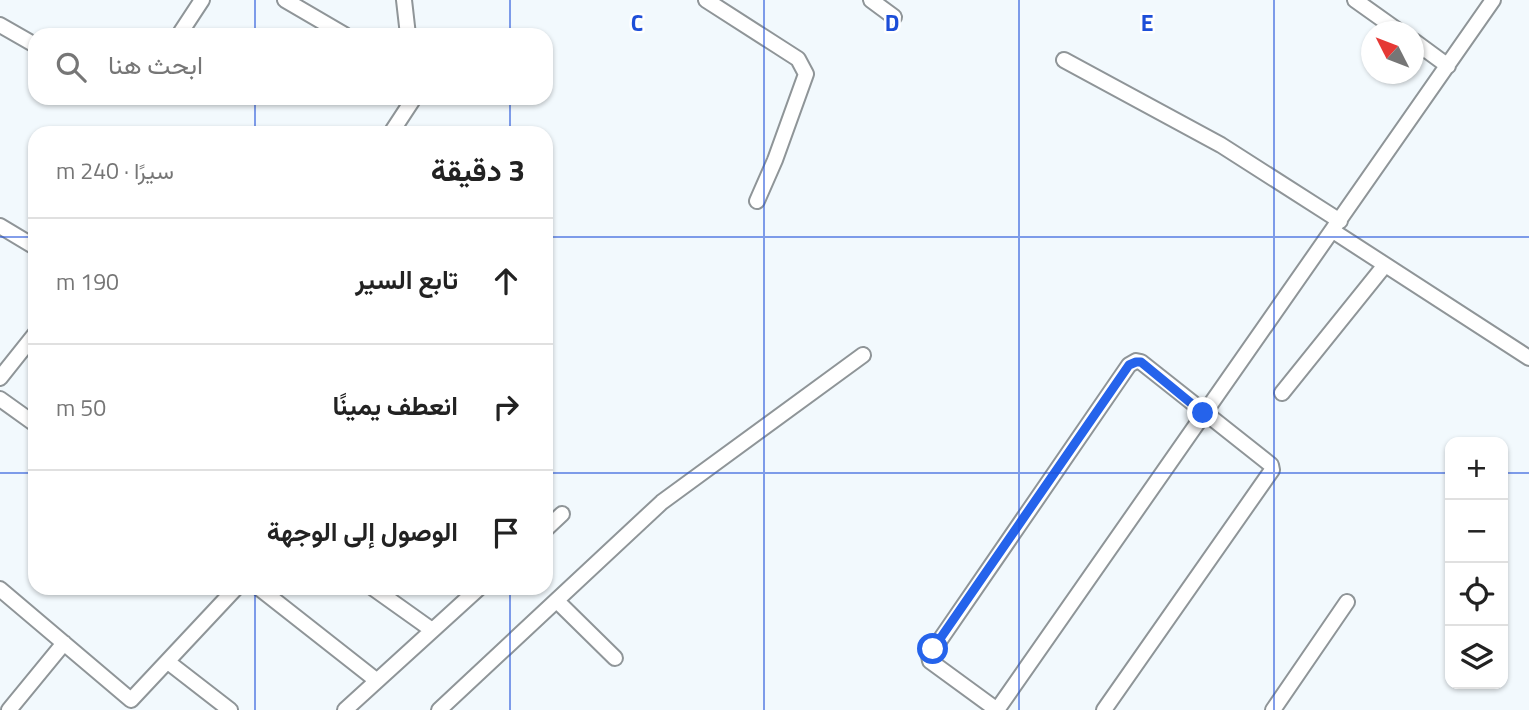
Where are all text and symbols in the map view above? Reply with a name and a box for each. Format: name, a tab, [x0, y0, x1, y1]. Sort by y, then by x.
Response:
text: C	[631, 5, 643, 40]
text: D	[885, 5, 899, 40]
text: E	[1141, 5, 1153, 40]
north arrow	[1361, 21, 1424, 84]
search box	[28, 28, 553, 105]
text: ابحث هنا	[108, 45, 203, 84]
icon: search	[52, 48, 90, 86]
text: 3 دقيقة	[431, 147, 525, 193]
text: سيرًا · 240 m	[56, 153, 174, 188]
text: تابع السير	[355, 260, 458, 299]
icon: ahead	[487, 262, 525, 300]
text: 190 m	[56, 264, 119, 299]
text: انعطف يمينًا	[332, 386, 458, 425]
icon: right	[487, 388, 525, 426]
text: 50 m	[56, 390, 106, 425]
route end	[1187, 397, 1218, 428]
map controls	[1445, 437, 1508, 689]
button: +	[1445, 437, 1508, 500]
button: −	[1445, 500, 1508, 563]
text: الوصول إلى الوجهة	[267, 512, 458, 551]
icon: arrive	[487, 514, 525, 552]
button: locate	[1445, 563, 1508, 626]
button: layers	[1445, 626, 1508, 689]
route start	[917, 633, 948, 664]

